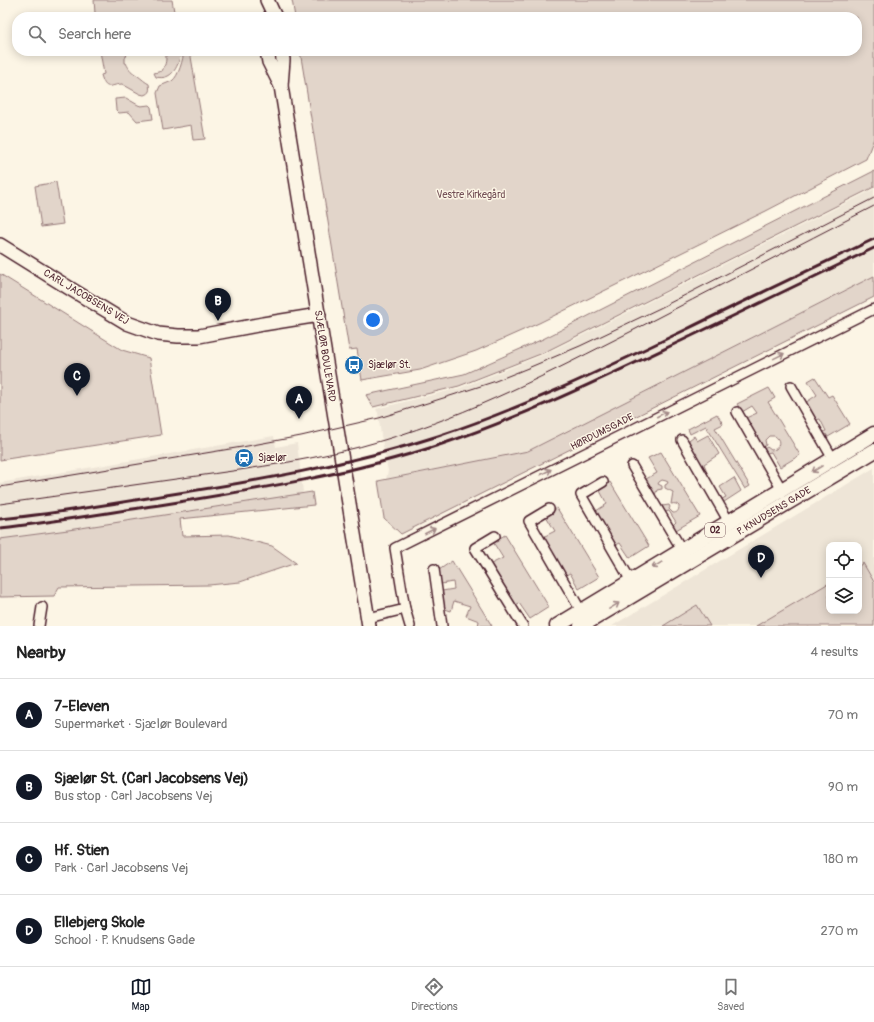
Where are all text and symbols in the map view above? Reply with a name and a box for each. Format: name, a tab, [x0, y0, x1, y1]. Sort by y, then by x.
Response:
search box	[12, 12, 862, 56]
icon: search	[26, 23, 48, 45]
text: Search here	[58, 25, 131, 44]
park label: Vestre Kirkegård	[437, 188, 506, 201]
street label: CARL JACOBSENS VEJ	[41, 267, 131, 327]
pin: B	[205, 288, 231, 321]
street label: SJÆLØR BOULEVARD	[312, 309, 338, 403]
your location	[363, 310, 383, 330]
one-way arrow	[772, 352, 784, 359]
bus stop icon: Sjælør St.	[343, 354, 365, 376]
place label: Sjælør St.	[368, 359, 411, 371]
pin: C	[64, 363, 90, 396]
pin: A	[286, 386, 312, 419]
one-way arrow	[656, 410, 668, 417]
street label: HØRDUMSGADE	[569, 411, 635, 453]
station icon: Sjælør	[233, 447, 255, 469]
place label: Sjælør	[258, 452, 287, 464]
one-way arrow	[811, 465, 823, 473]
one-way arrow	[540, 468, 552, 476]
street label: P. KNUDSENS GADE	[735, 484, 813, 538]
road number: O2	[705, 523, 725, 537]
one-way arrow	[424, 527, 436, 534]
map controls	[826, 542, 862, 614]
button: locate	[826, 542, 862, 578]
pin: D	[748, 545, 774, 578]
one-way arrow	[652, 561, 663, 569]
button: layers	[826, 578, 862, 614]
one-way arrow	[608, 602, 619, 610]
text: Nearby	[16, 642, 65, 663]
text: 4 results	[811, 644, 858, 660]
text: 7-Eleven	[54, 697, 109, 716]
text: A	[25, 707, 33, 723]
text: 70 m	[828, 707, 858, 723]
text: Supermarket · Sjælør Boulevard	[54, 716, 227, 732]
text: Sjælør St. (Carl Jacobsens Vej)	[54, 769, 249, 788]
text: B	[25, 779, 33, 795]
text: 90 m	[828, 779, 858, 795]
text: Bus stop · Carl Jacobsens Vej	[54, 788, 212, 804]
text: Hf. Stien	[54, 841, 109, 860]
text: C	[25, 851, 33, 867]
text: 180 m	[823, 851, 858, 867]
text: Park · Carl Jacobsens Vej	[54, 860, 188, 876]
text: Ellebjerg Skole	[54, 913, 145, 932]
text: D	[25, 923, 33, 939]
text: 270 m	[821, 923, 858, 939]
text: School · P. Knudsens Gade	[54, 932, 195, 948]
tab: Map	[130, 976, 152, 1013]
tab: Directions	[411, 976, 458, 1013]
tab: Saved	[717, 976, 744, 1013]

